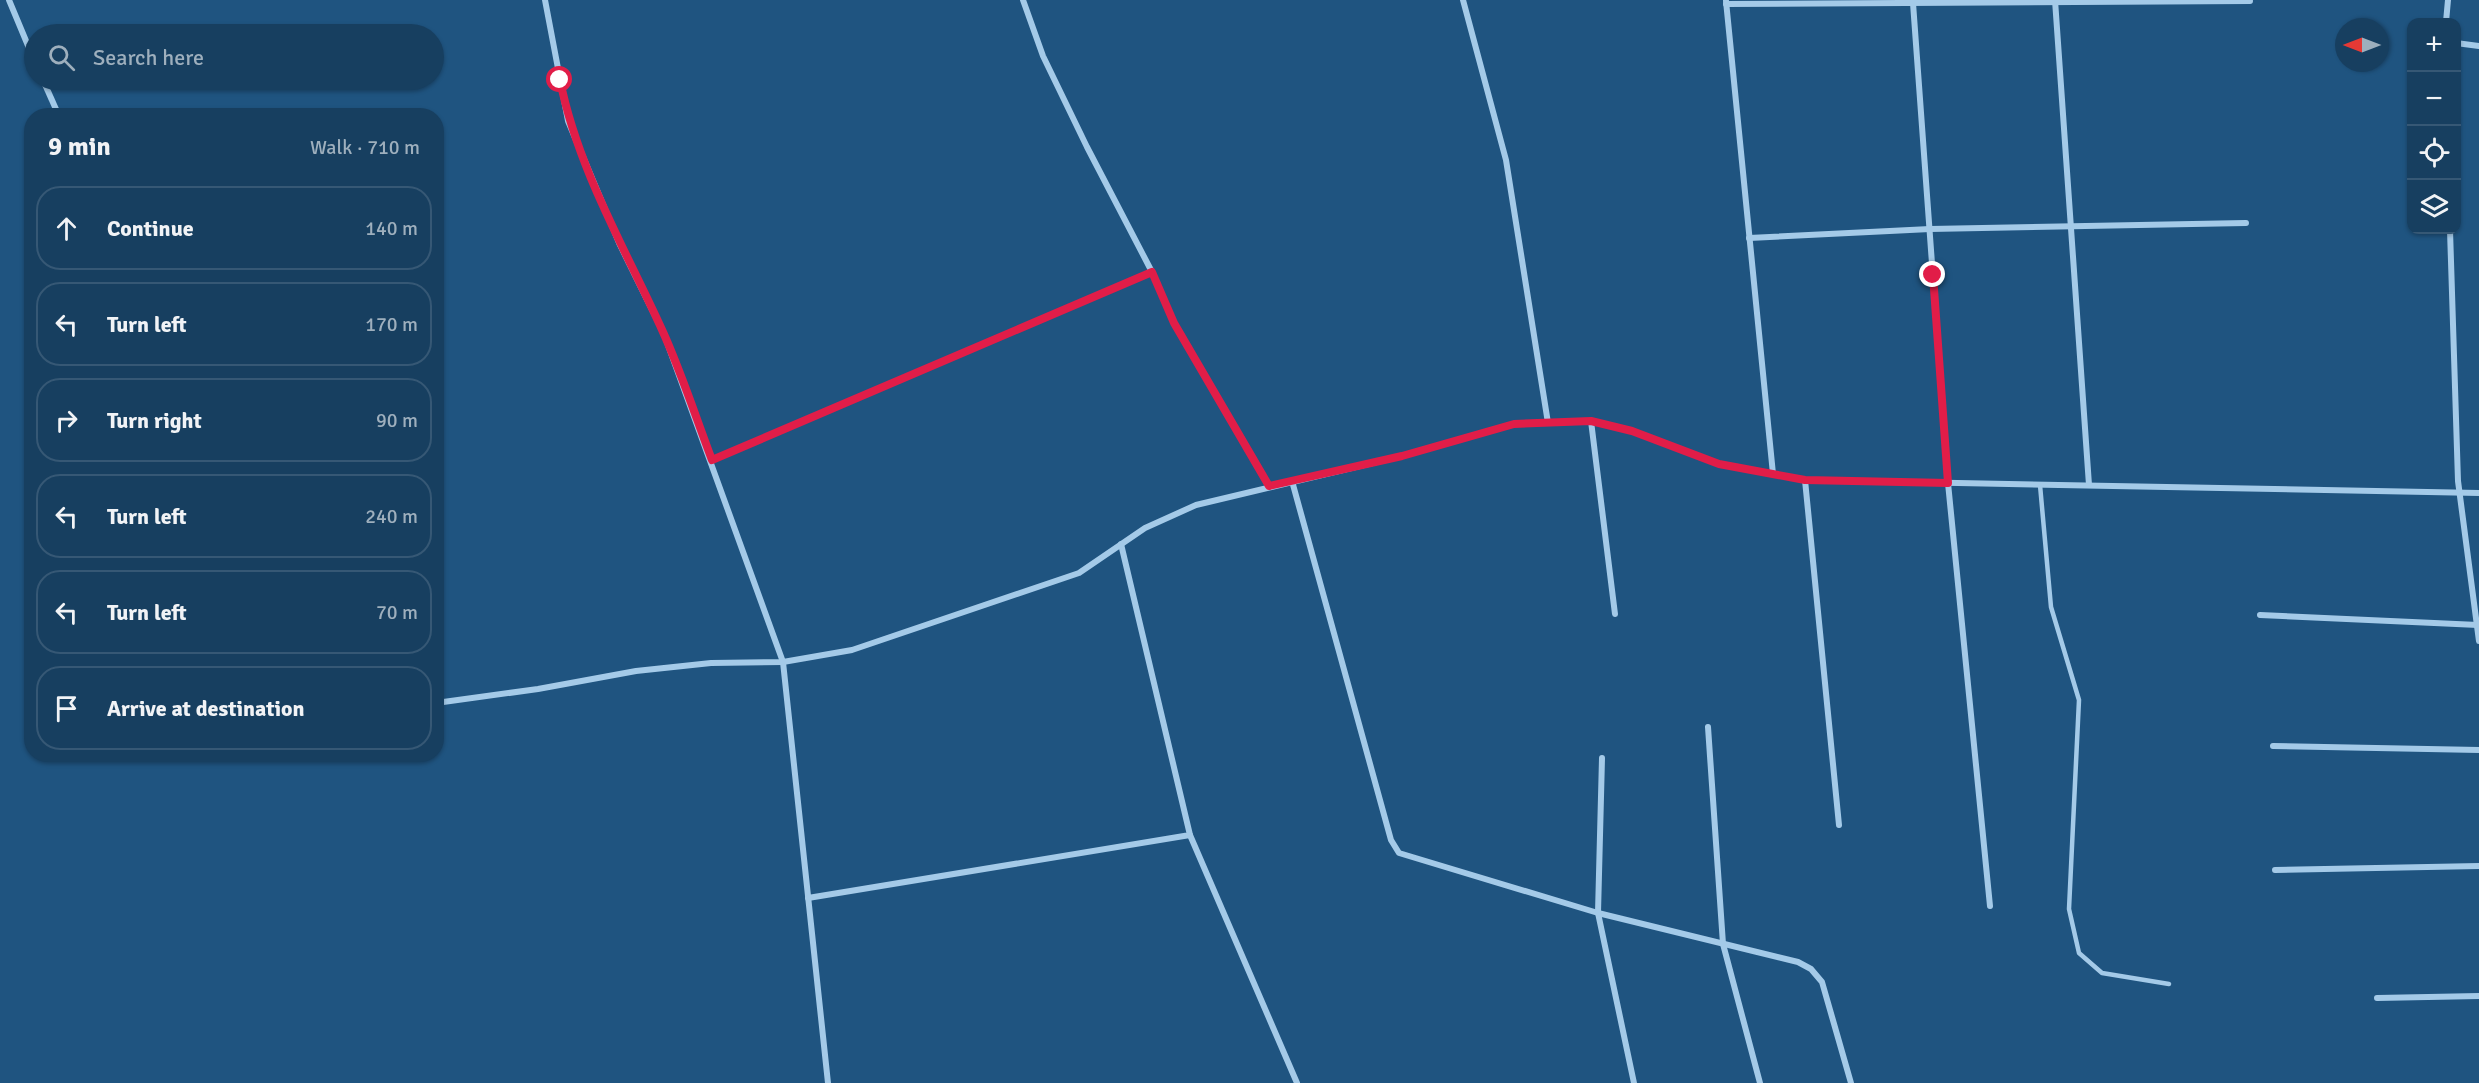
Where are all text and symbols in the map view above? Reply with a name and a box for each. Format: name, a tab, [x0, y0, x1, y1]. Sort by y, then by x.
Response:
north arrow	[2335, 18, 2389, 72]
map controls	[2407, 18, 2461, 234]
button: +	[2407, 18, 2461, 72]
search box	[24, 24, 444, 90]
icon: search	[45, 41, 78, 74]
text: Search here	[93, 44, 204, 71]
route start	[546, 66, 572, 92]
button: −	[2407, 72, 2461, 126]
button: locate	[2407, 126, 2461, 180]
text: 9 min	[48, 131, 111, 163]
text: Walk · 710 m	[310, 135, 420, 160]
button: layers	[2407, 180, 2461, 234]
icon: ahead	[50, 212, 83, 245]
text: Continue	[107, 215, 194, 242]
text: 140 m	[365, 216, 418, 241]
route end	[1919, 261, 1945, 287]
icon: left	[50, 308, 83, 341]
text: Turn left	[107, 311, 187, 338]
text: 170 m	[365, 312, 418, 337]
icon: right	[50, 404, 83, 437]
text: Turn right	[107, 407, 202, 434]
text: 90 m	[376, 408, 418, 433]
icon: left	[50, 500, 83, 533]
text: Turn left	[107, 503, 187, 530]
text: 240 m	[365, 504, 418, 529]
icon: left	[50, 596, 83, 629]
text: Turn left	[107, 599, 187, 626]
text: 70 m	[376, 600, 418, 625]
icon: arrive	[50, 692, 83, 725]
text: Arrive at destination	[107, 695, 304, 722]

